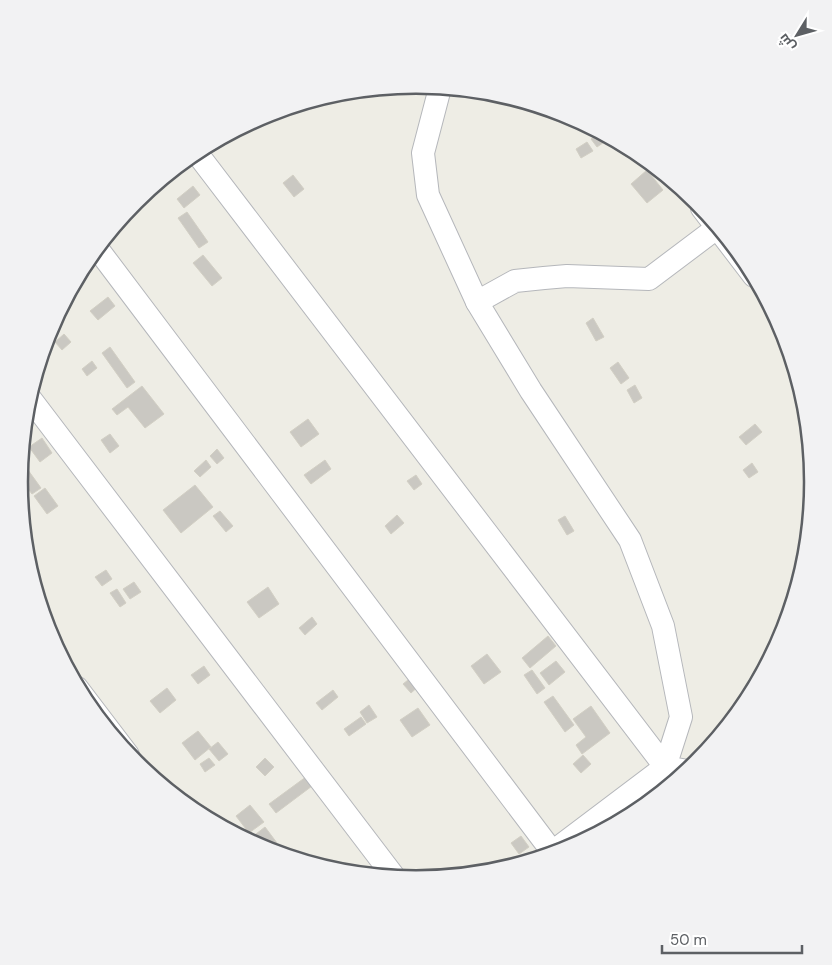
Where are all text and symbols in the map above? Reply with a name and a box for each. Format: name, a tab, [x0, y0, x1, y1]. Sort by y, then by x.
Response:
north arrow	[772, 10, 822, 60]
text: ش	[774, 30, 799, 55]
scale bar	[662, 922, 802, 954]
text: 50 m	[670, 930, 707, 950]

